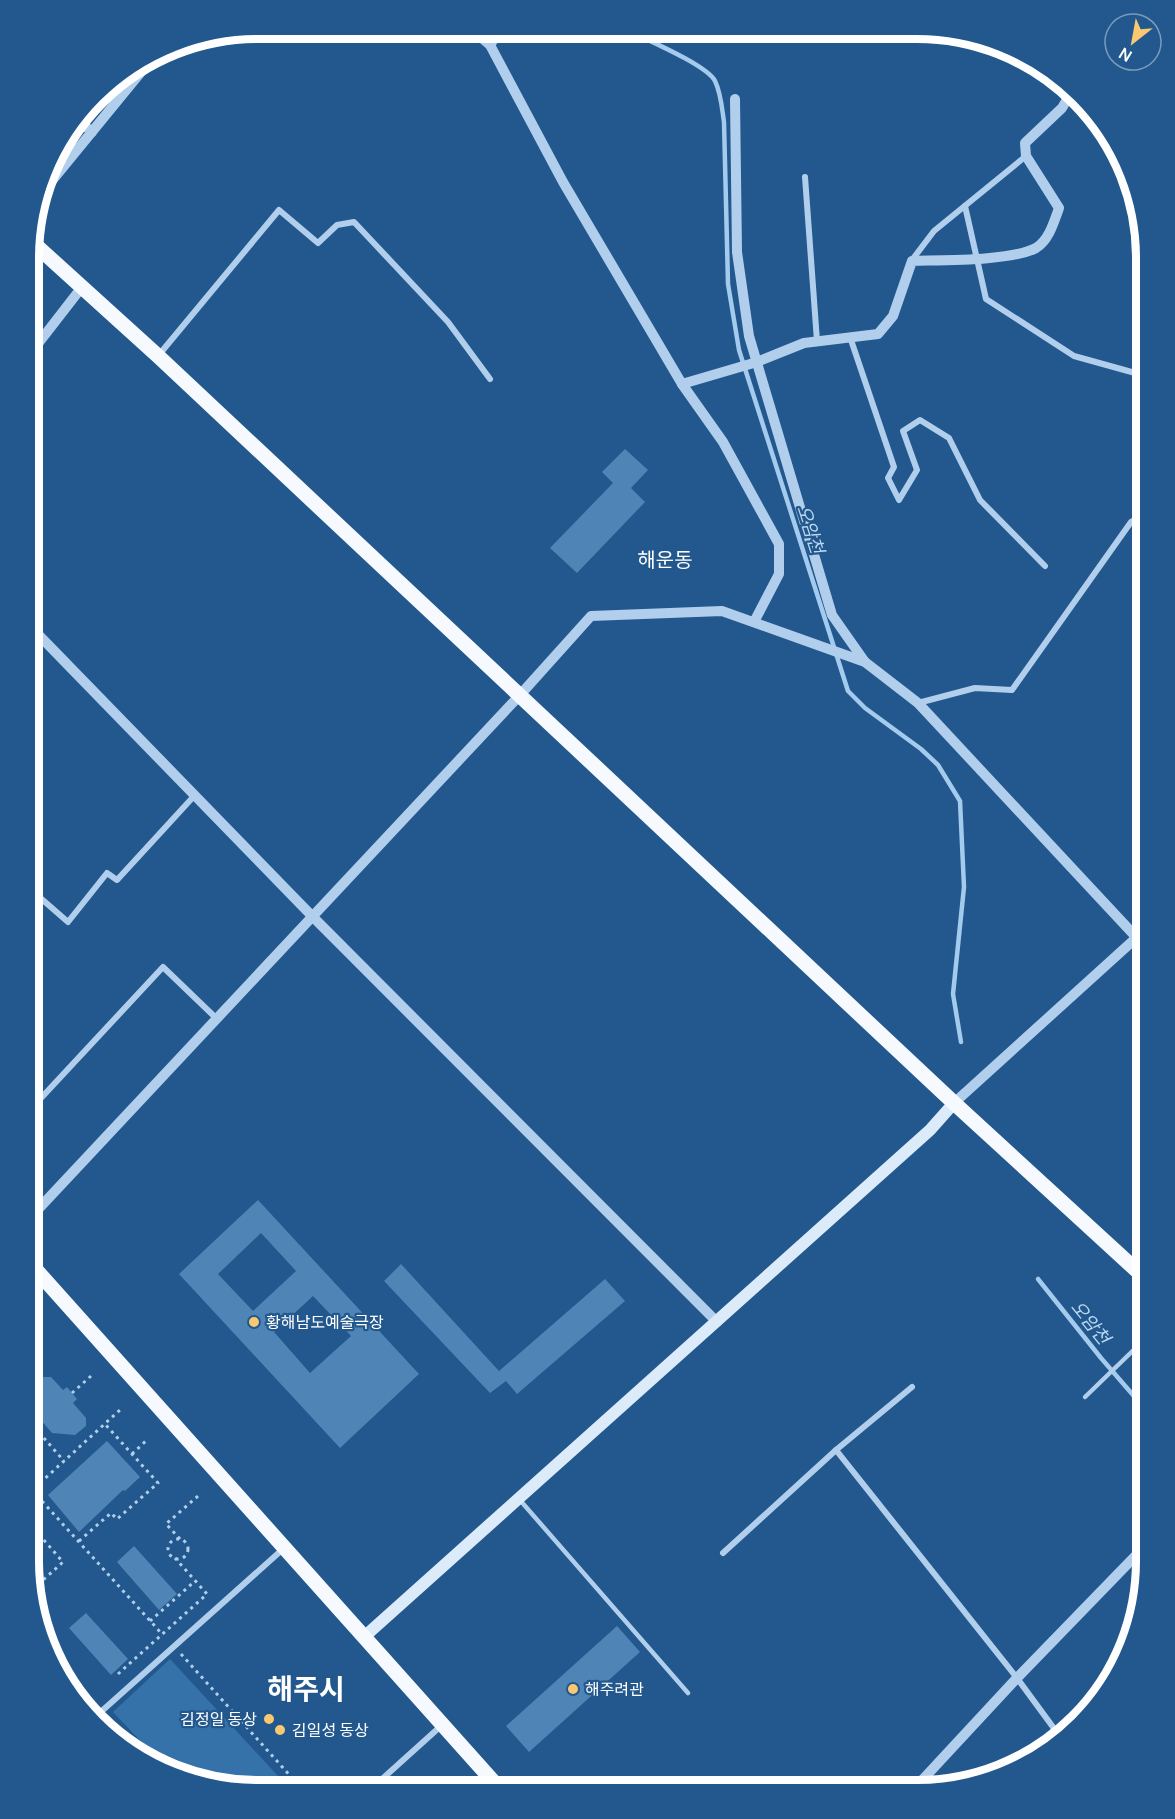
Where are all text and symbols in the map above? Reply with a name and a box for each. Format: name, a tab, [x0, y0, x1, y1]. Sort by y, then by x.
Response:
north arrow	[1103, 12, 1163, 72]
text: N	[1115, 42, 1136, 67]
water label: 오암천	[792, 502, 831, 559]
district label: 해운동	[637, 546, 693, 573]
water label: 오암천	[1066, 1295, 1117, 1351]
place label: 황해남도예술극장	[266, 1311, 384, 1333]
marker: 황해남도예술극장	[247, 1315, 261, 1329]
district label: 해주시	[267, 1669, 345, 1707]
place label: 해주려관	[585, 1678, 644, 1700]
marker: 해주려관	[566, 1682, 580, 1696]
place label: 김정일 동상	[180, 1708, 257, 1730]
marker: 김정일 동상	[262, 1712, 276, 1726]
place label: 김일성 동상	[292, 1719, 369, 1741]
marker: 김일성 동상	[273, 1723, 287, 1737]

